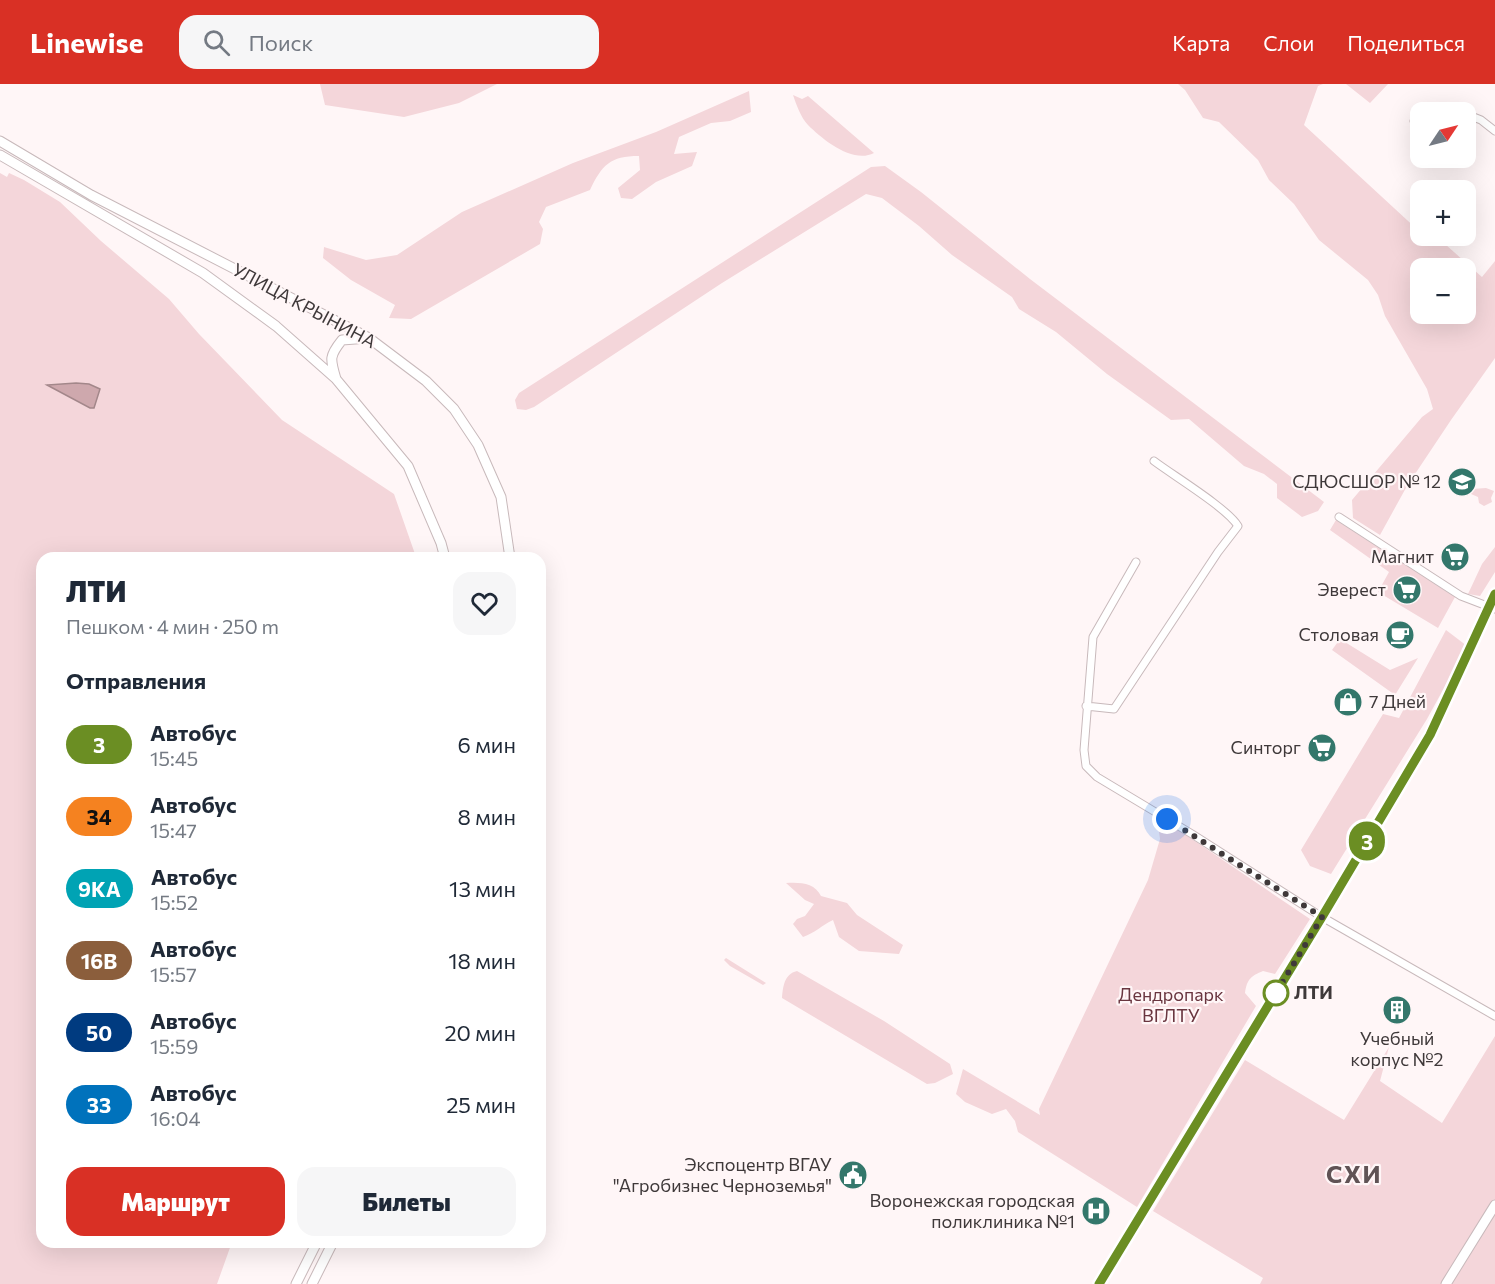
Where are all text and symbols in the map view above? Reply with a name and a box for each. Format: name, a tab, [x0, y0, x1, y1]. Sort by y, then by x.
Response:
search box	[179, 15, 599, 69]
text: Linewise	[30, 25, 143, 59]
icon: search	[200, 26, 233, 59]
text: Поиск	[248, 29, 313, 56]
text: Карта	[1172, 30, 1230, 55]
text: Слои	[1263, 30, 1314, 55]
text: Поделиться	[1347, 30, 1465, 55]
north arrow	[1410, 102, 1476, 168]
map controls	[1410, 102, 1476, 324]
button: +	[1410, 180, 1476, 246]
street label: УЛИЦА КРЫНИНА	[229, 258, 380, 352]
button: −	[1410, 258, 1476, 324]
school or university icon: СДЮСШОР № 12	[1446, 466, 1478, 498]
place label: СДЮСШОР № 12	[1292, 470, 1441, 492]
supermarket icon: Магнит	[1439, 541, 1471, 573]
place label: Магнит	[1371, 545, 1435, 567]
button: heart	[453, 572, 516, 635]
text: ЛТИ	[66, 574, 126, 608]
supermarket icon: Эверест	[1391, 574, 1423, 606]
place label: Эверест	[1317, 578, 1387, 600]
text: Пешком · 4 мин · 250 m	[66, 614, 279, 638]
cafe icon: Столовая	[1384, 619, 1416, 651]
place label: Столовая	[1298, 623, 1379, 645]
text: Отправления	[66, 667, 206, 694]
shop icon: 7 Дней	[1332, 686, 1364, 718]
place label: 7 Дней	[1369, 690, 1426, 712]
text: Автобус	[150, 719, 237, 746]
text: 6 мин	[458, 731, 516, 758]
text: 3	[93, 732, 105, 757]
supermarket icon: Синторг	[1306, 732, 1338, 764]
place label: Синторг	[1231, 736, 1301, 758]
text: 15:45	[150, 746, 198, 770]
text: Автобус	[150, 791, 237, 818]
text: 8 мин	[458, 803, 516, 830]
text: 34	[86, 804, 112, 829]
your location	[1152, 804, 1182, 834]
text: 15:47	[150, 818, 197, 842]
line badge: 3	[1348, 822, 1386, 861]
text: 3	[1361, 829, 1373, 854]
text: Автобус	[151, 863, 237, 890]
text: 13 мин	[449, 875, 516, 902]
text: 9КА	[78, 876, 121, 901]
text: 15:52	[151, 890, 198, 914]
text: Автобус	[150, 935, 237, 962]
text: 18 мин	[448, 947, 516, 974]
text: 16В	[81, 948, 117, 973]
text: 15:57	[150, 962, 197, 986]
marker: ЛТИ	[1263, 980, 1289, 1006]
place label: ЛТИ	[1294, 981, 1333, 1003]
park label: Дендропарк ВГЛТУ	[1118, 983, 1224, 1026]
building icon: Учебный корпус №2	[1381, 994, 1413, 1026]
text: Автобус	[150, 1007, 237, 1034]
text: 20 мин	[444, 1019, 516, 1046]
text: 50	[86, 1020, 112, 1045]
place label: Учебный корпус №2	[1350, 1027, 1444, 1070]
text: 15:59	[150, 1034, 198, 1058]
text: Автобус	[150, 1079, 237, 1106]
text: 25 мин	[446, 1091, 516, 1118]
text: 33	[87, 1092, 111, 1117]
text: 16:04	[150, 1106, 200, 1130]
place label: Экспоцентр ВГАУ "Агробизнес Черноземья"	[613, 1153, 832, 1196]
public building icon: Экспоцентр ВГАУ "Агробизнес Черноземья"	[837, 1159, 869, 1191]
district label: СХИ	[1326, 1159, 1382, 1188]
button: Маршрут	[66, 1167, 285, 1236]
button: Билеты	[297, 1167, 516, 1236]
place label: Воронежская городская поликлиника №1	[869, 1189, 1075, 1232]
hospital icon: Воронежская городская поликлиника №1	[1080, 1195, 1112, 1227]

